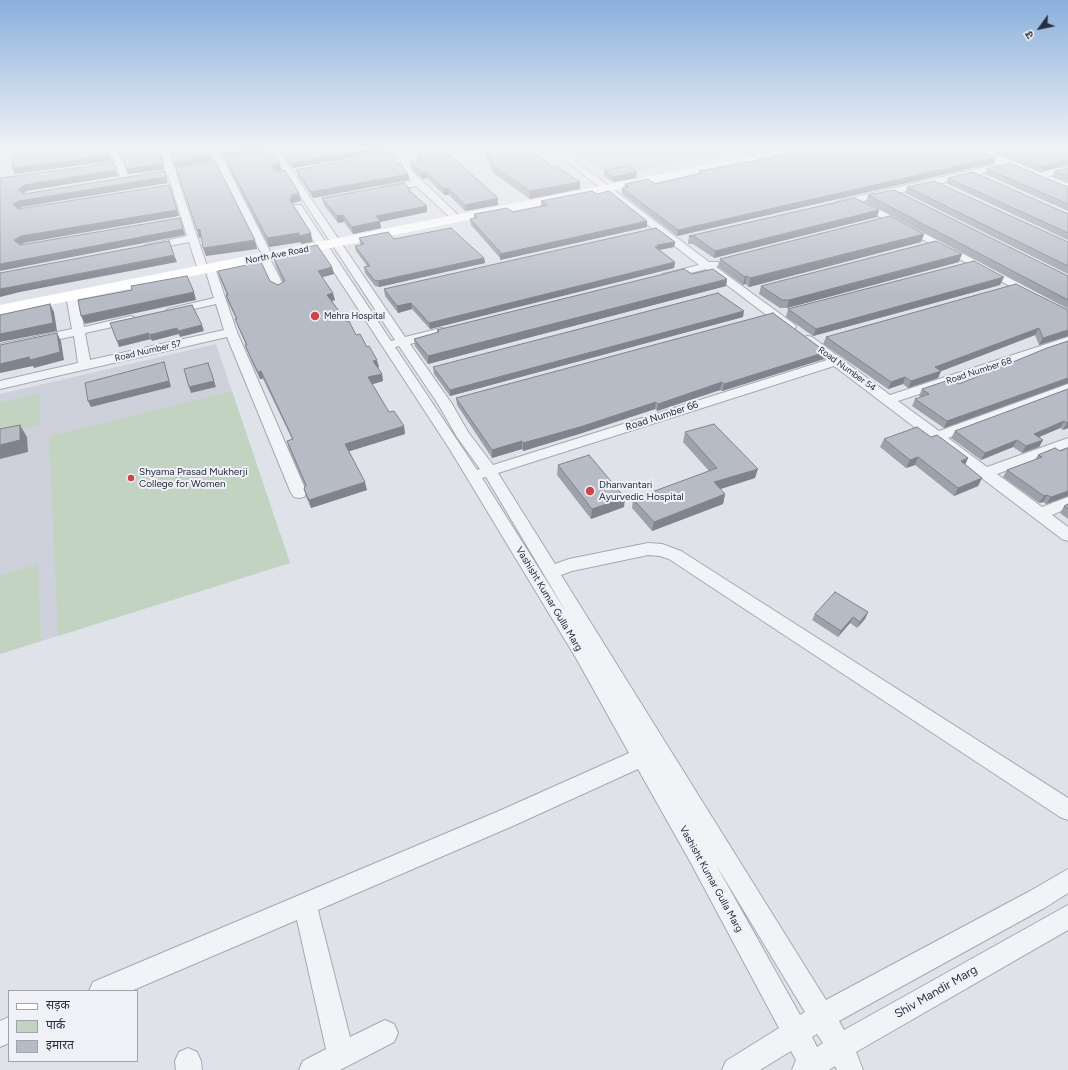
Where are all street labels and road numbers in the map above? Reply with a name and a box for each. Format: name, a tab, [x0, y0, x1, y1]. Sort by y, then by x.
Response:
street label: North Ave Road	[244, 244, 310, 266]
street label: Road Number 57	[114, 338, 182, 364]
street label: Road Number 54	[816, 344, 878, 394]
street label: Road Number 68	[945, 355, 1013, 387]
street label: Road Number 66	[624, 399, 700, 433]
street label: Vashisht Kumar Gulla Marg	[513, 545, 585, 653]
street label: Vashisht Kumar Gulla Marg	[677, 824, 745, 934]
street label: Shiv Mandir Marg	[892, 962, 980, 1022]

